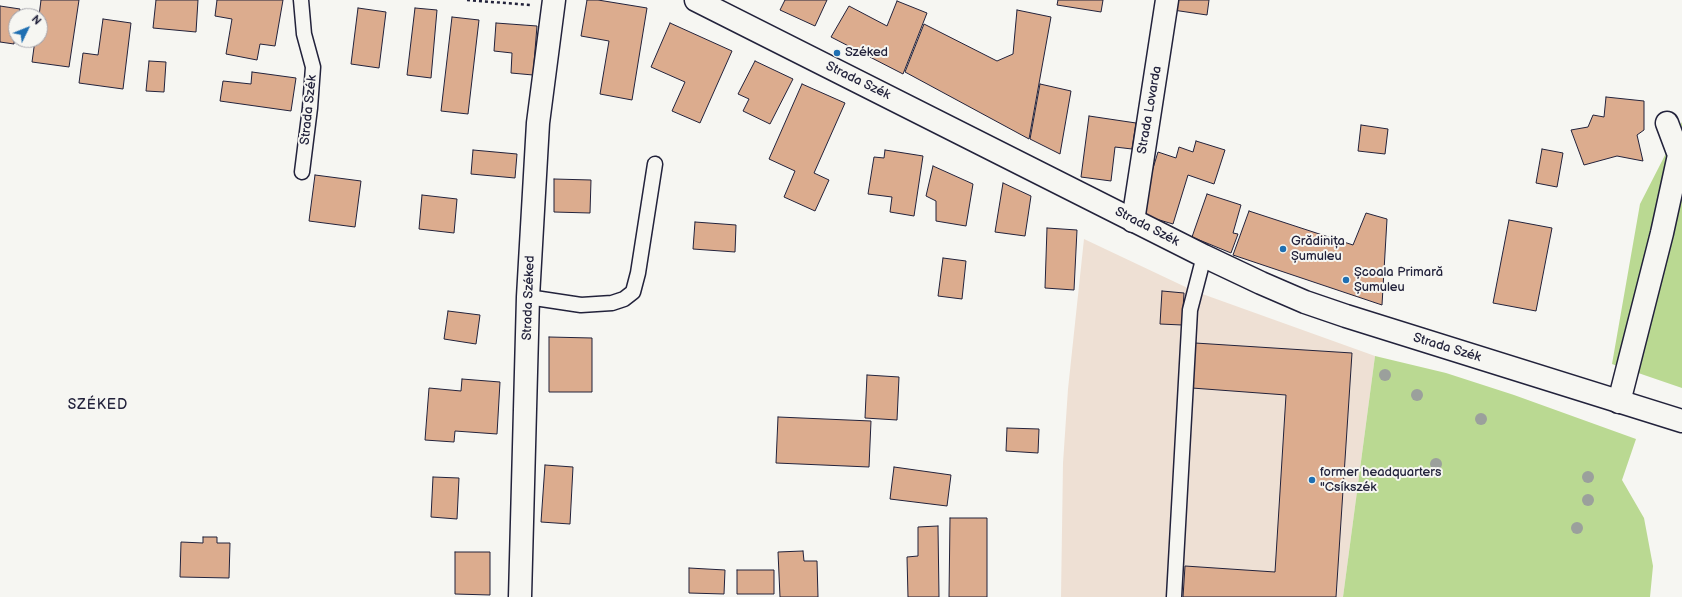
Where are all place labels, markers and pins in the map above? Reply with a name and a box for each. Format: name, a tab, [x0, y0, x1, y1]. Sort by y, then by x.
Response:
place label: Széked	[845, 45, 888, 61]
marker: Széked	[832, 48, 842, 58]
place label: Grădinița Șumuleu	[1291, 234, 1345, 265]
marker: Grădinița Șumuleu	[1278, 244, 1288, 254]
place label: Școala Primară Șumuleu	[1354, 265, 1443, 296]
marker: Școala Primară Șumuleu	[1341, 275, 1351, 285]
place label: former headquarters "Csíkszék	[1320, 465, 1441, 496]
marker: former headquarters "Csíkszék	[1307, 475, 1317, 485]

